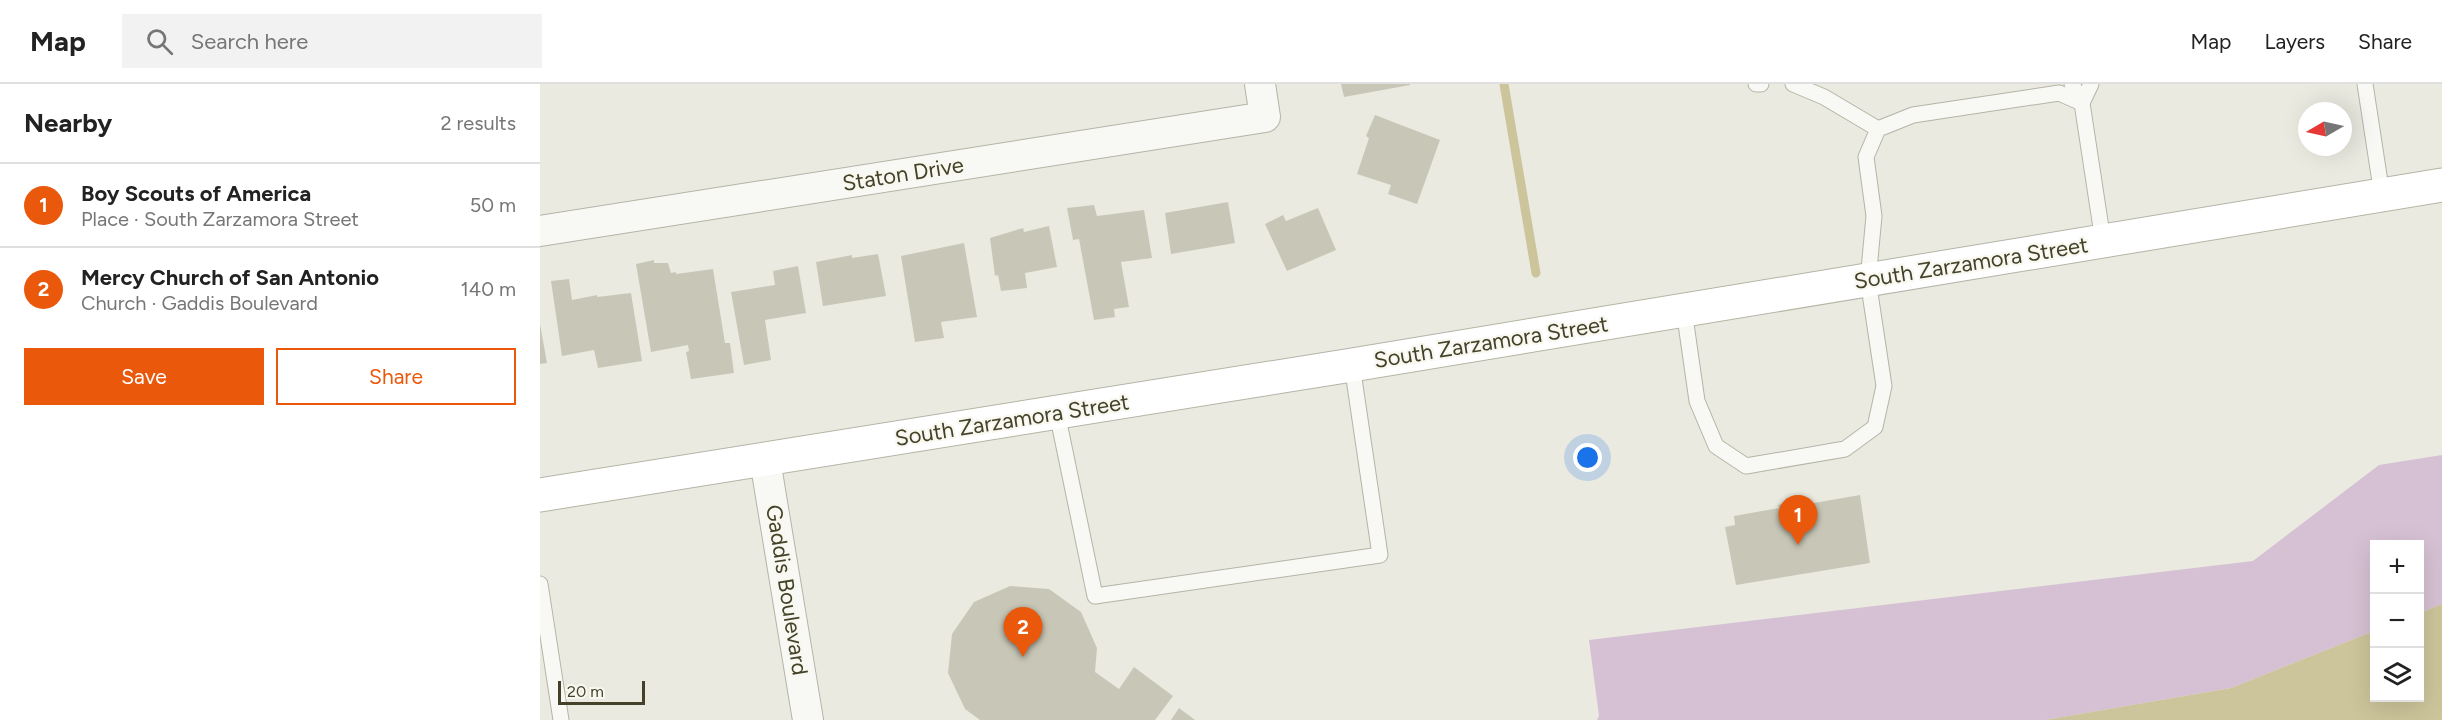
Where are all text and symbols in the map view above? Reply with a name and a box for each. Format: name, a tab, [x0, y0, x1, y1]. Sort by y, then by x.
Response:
search box	[122, 14, 542, 68]
text: Map	[30, 24, 86, 58]
icon: search	[143, 25, 176, 58]
text: Search here	[191, 28, 308, 55]
text: Map	[2191, 29, 2231, 54]
text: Layers	[2264, 29, 2325, 54]
text: Share	[2358, 29, 2412, 54]
north arrow	[2298, 102, 2352, 156]
text: Nearby	[24, 107, 112, 139]
text: 2 results	[440, 111, 516, 135]
street label: Staton Drive	[840, 151, 966, 197]
text: Boy Scouts of America	[81, 180, 311, 207]
text: 1	[39, 193, 48, 217]
text: 50 m	[470, 193, 516, 217]
text: Place · South Zarzamora Street	[81, 207, 359, 231]
street label: South Zarzamora Street	[1852, 231, 2090, 295]
text: Mercy Church of San Antonio	[81, 264, 379, 291]
text: 2	[38, 277, 49, 301]
text: 140 m	[461, 277, 516, 301]
text: Church · Gaddis Boulevard	[81, 291, 318, 315]
street label: South Zarzamora Street	[1372, 310, 1610, 374]
button: Save	[24, 348, 264, 405]
button: Share	[276, 348, 516, 405]
street label: South Zarzamora Street	[893, 388, 1131, 452]
your location	[1573, 443, 1602, 472]
pin: 1	[1778, 496, 1818, 545]
street label: Gaddis Boulevard	[760, 503, 814, 677]
map controls	[2370, 540, 2424, 702]
button: +	[2370, 540, 2424, 594]
button: −	[2370, 594, 2424, 648]
pin: 2	[1004, 608, 1042, 657]
button: layers	[2370, 648, 2424, 702]
scale bar	[558, 678, 645, 706]
text: 20 m	[567, 682, 604, 701]

